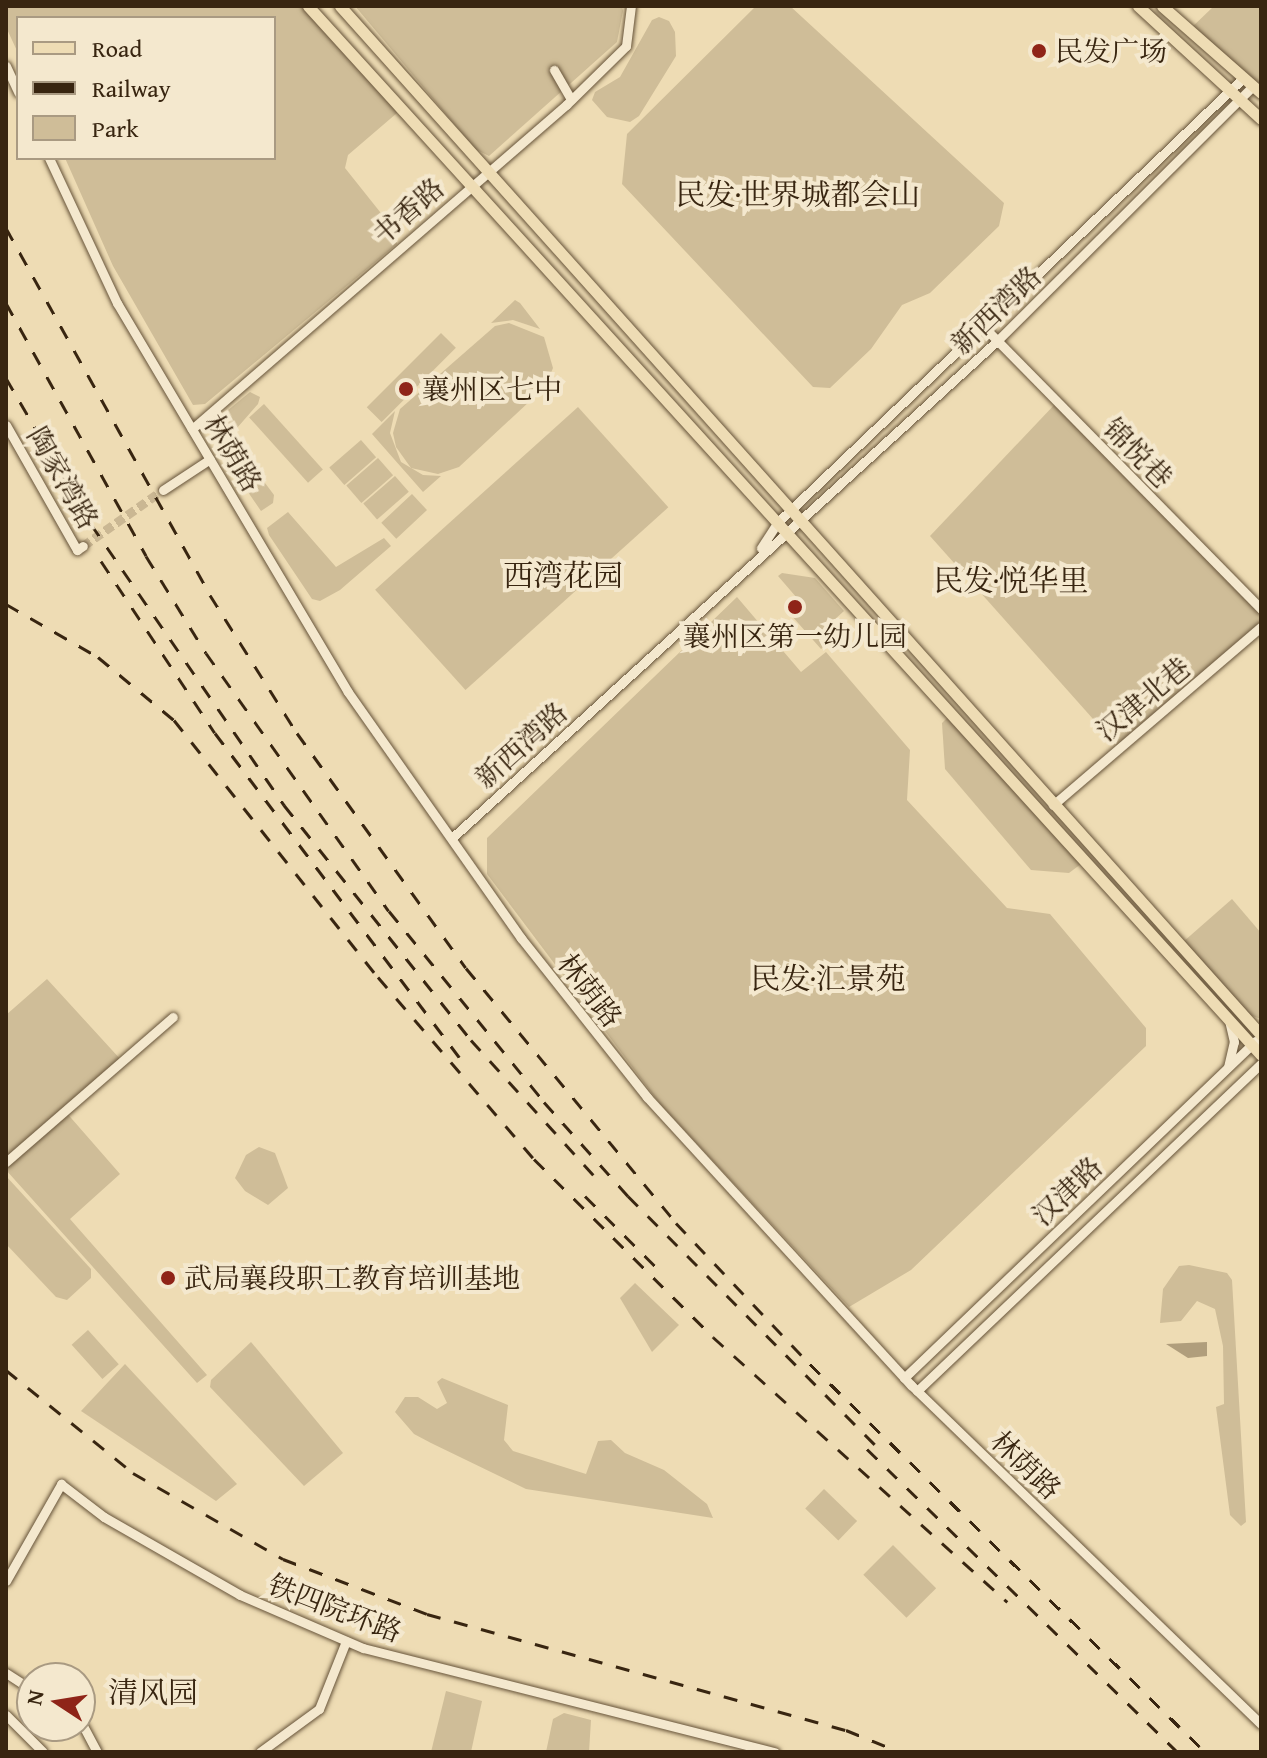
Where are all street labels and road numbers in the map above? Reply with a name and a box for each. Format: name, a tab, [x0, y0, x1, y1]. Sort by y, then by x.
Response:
street label: 书香路	[365, 171, 451, 251]
street label: 新西湾路	[944, 259, 1048, 361]
street label: 林荫路	[197, 408, 269, 498]
street label: 锦悦巷	[1096, 411, 1180, 495]
street label: 陶家湾路	[20, 421, 106, 535]
street label: 汉津北巷	[1089, 650, 1197, 748]
street label: 新西湾路	[468, 695, 574, 795]
street label: 林荫路	[551, 947, 629, 1033]
street label: 汉津路	[1025, 1150, 1109, 1232]
street label: 林荫路	[984, 1424, 1068, 1506]
street label: 铁四院环路	[264, 1567, 406, 1649]

